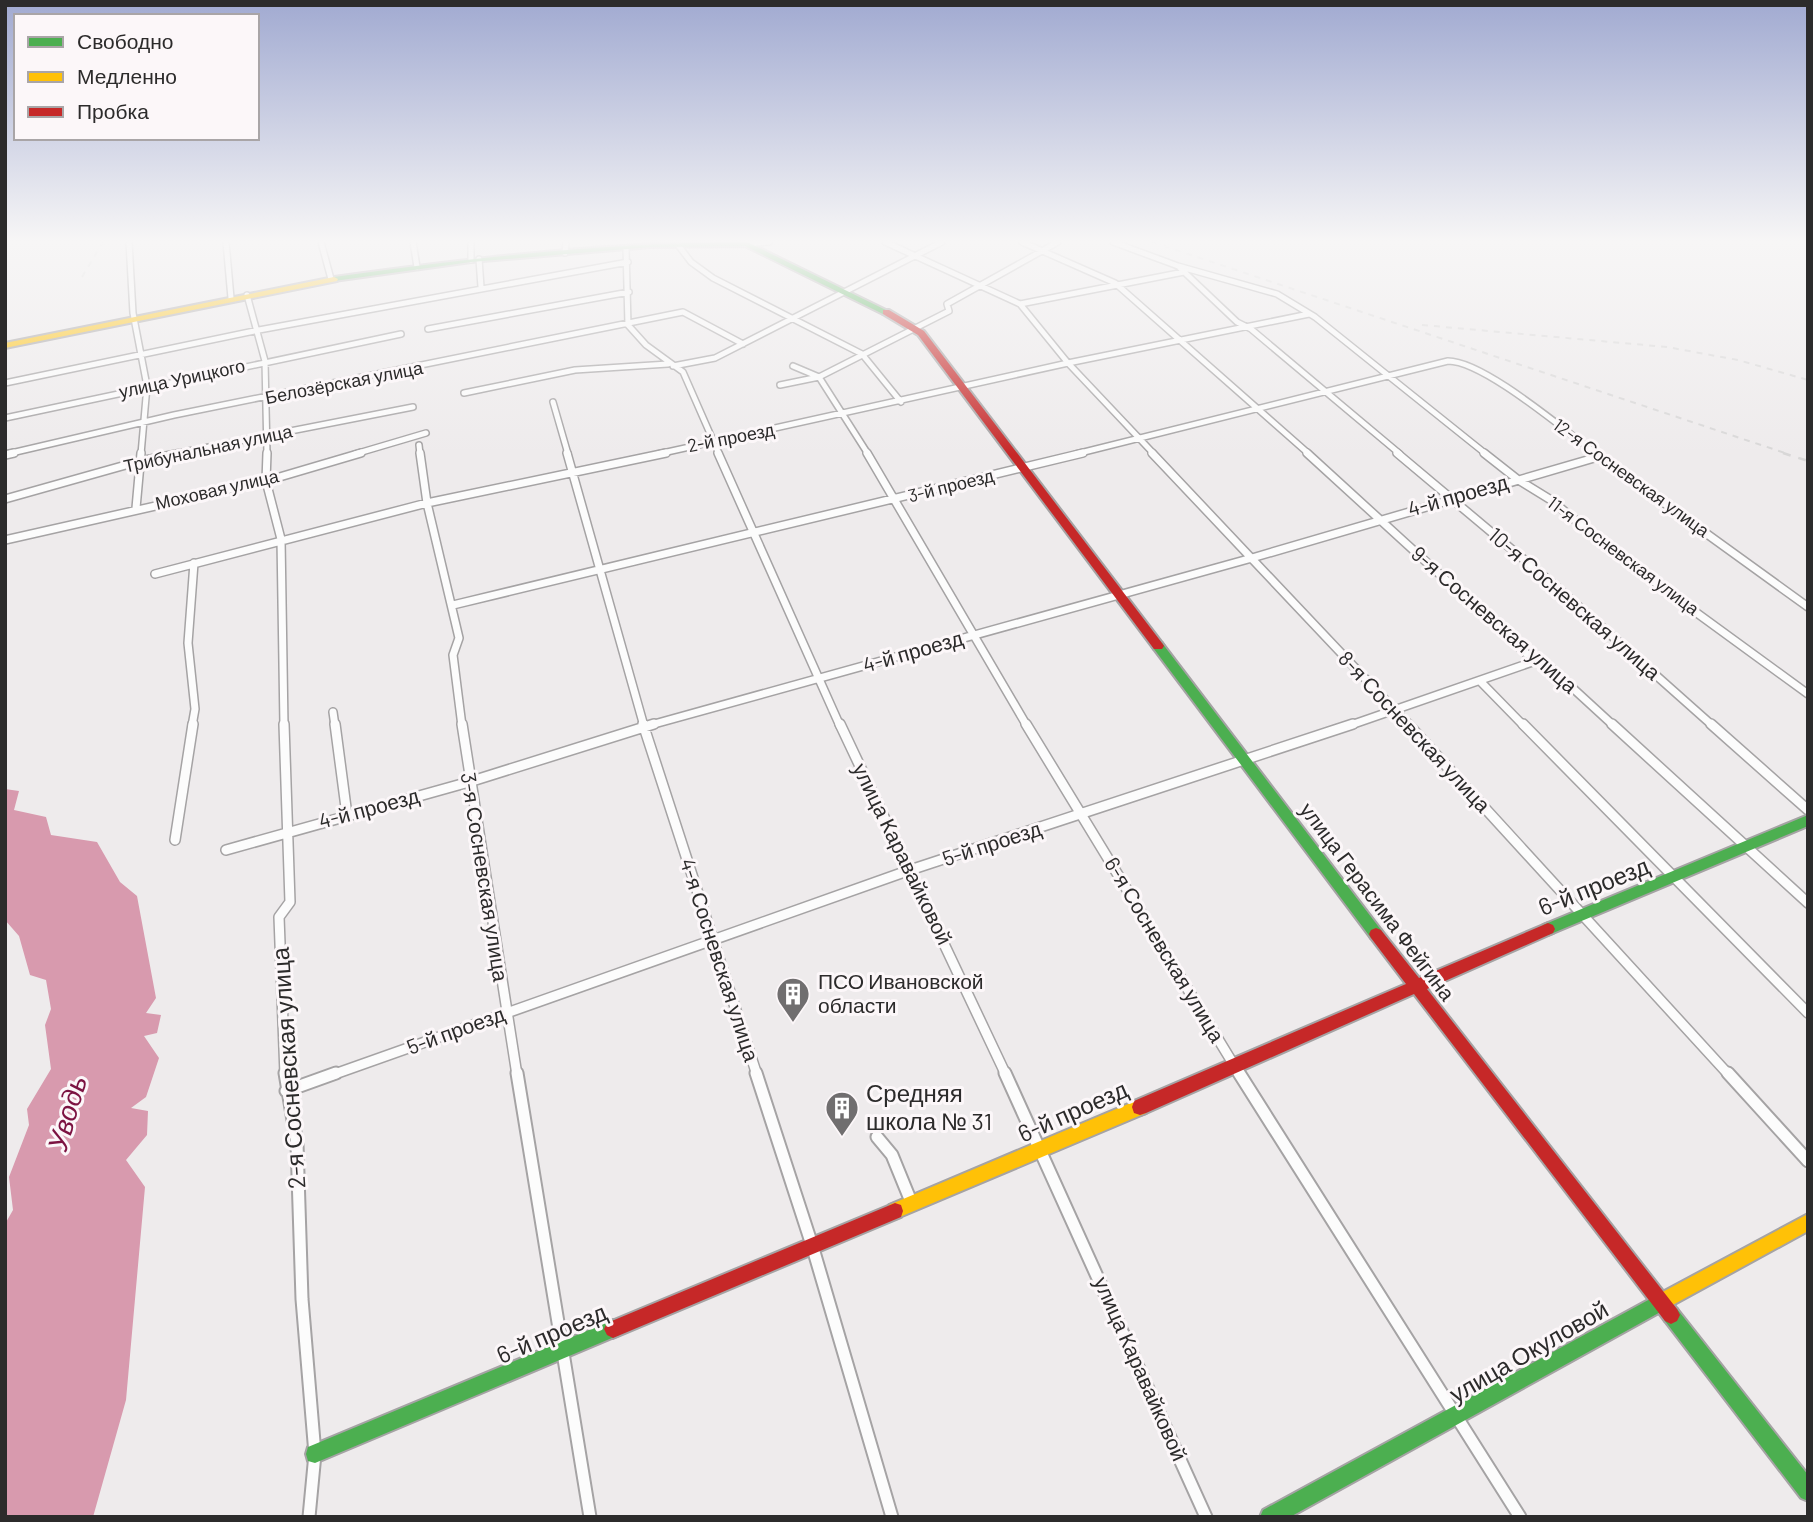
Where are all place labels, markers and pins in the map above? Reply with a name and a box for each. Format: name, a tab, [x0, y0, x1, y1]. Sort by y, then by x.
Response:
place label: ПСО Ивановской области	[818, 968, 984, 1017]
building icon: ПСО Ивановской области	[774, 975, 812, 1024]
place label: Средняя школа № 31	[866, 1078, 992, 1135]
building icon: Средняя школа № 31	[823, 1089, 861, 1138]

